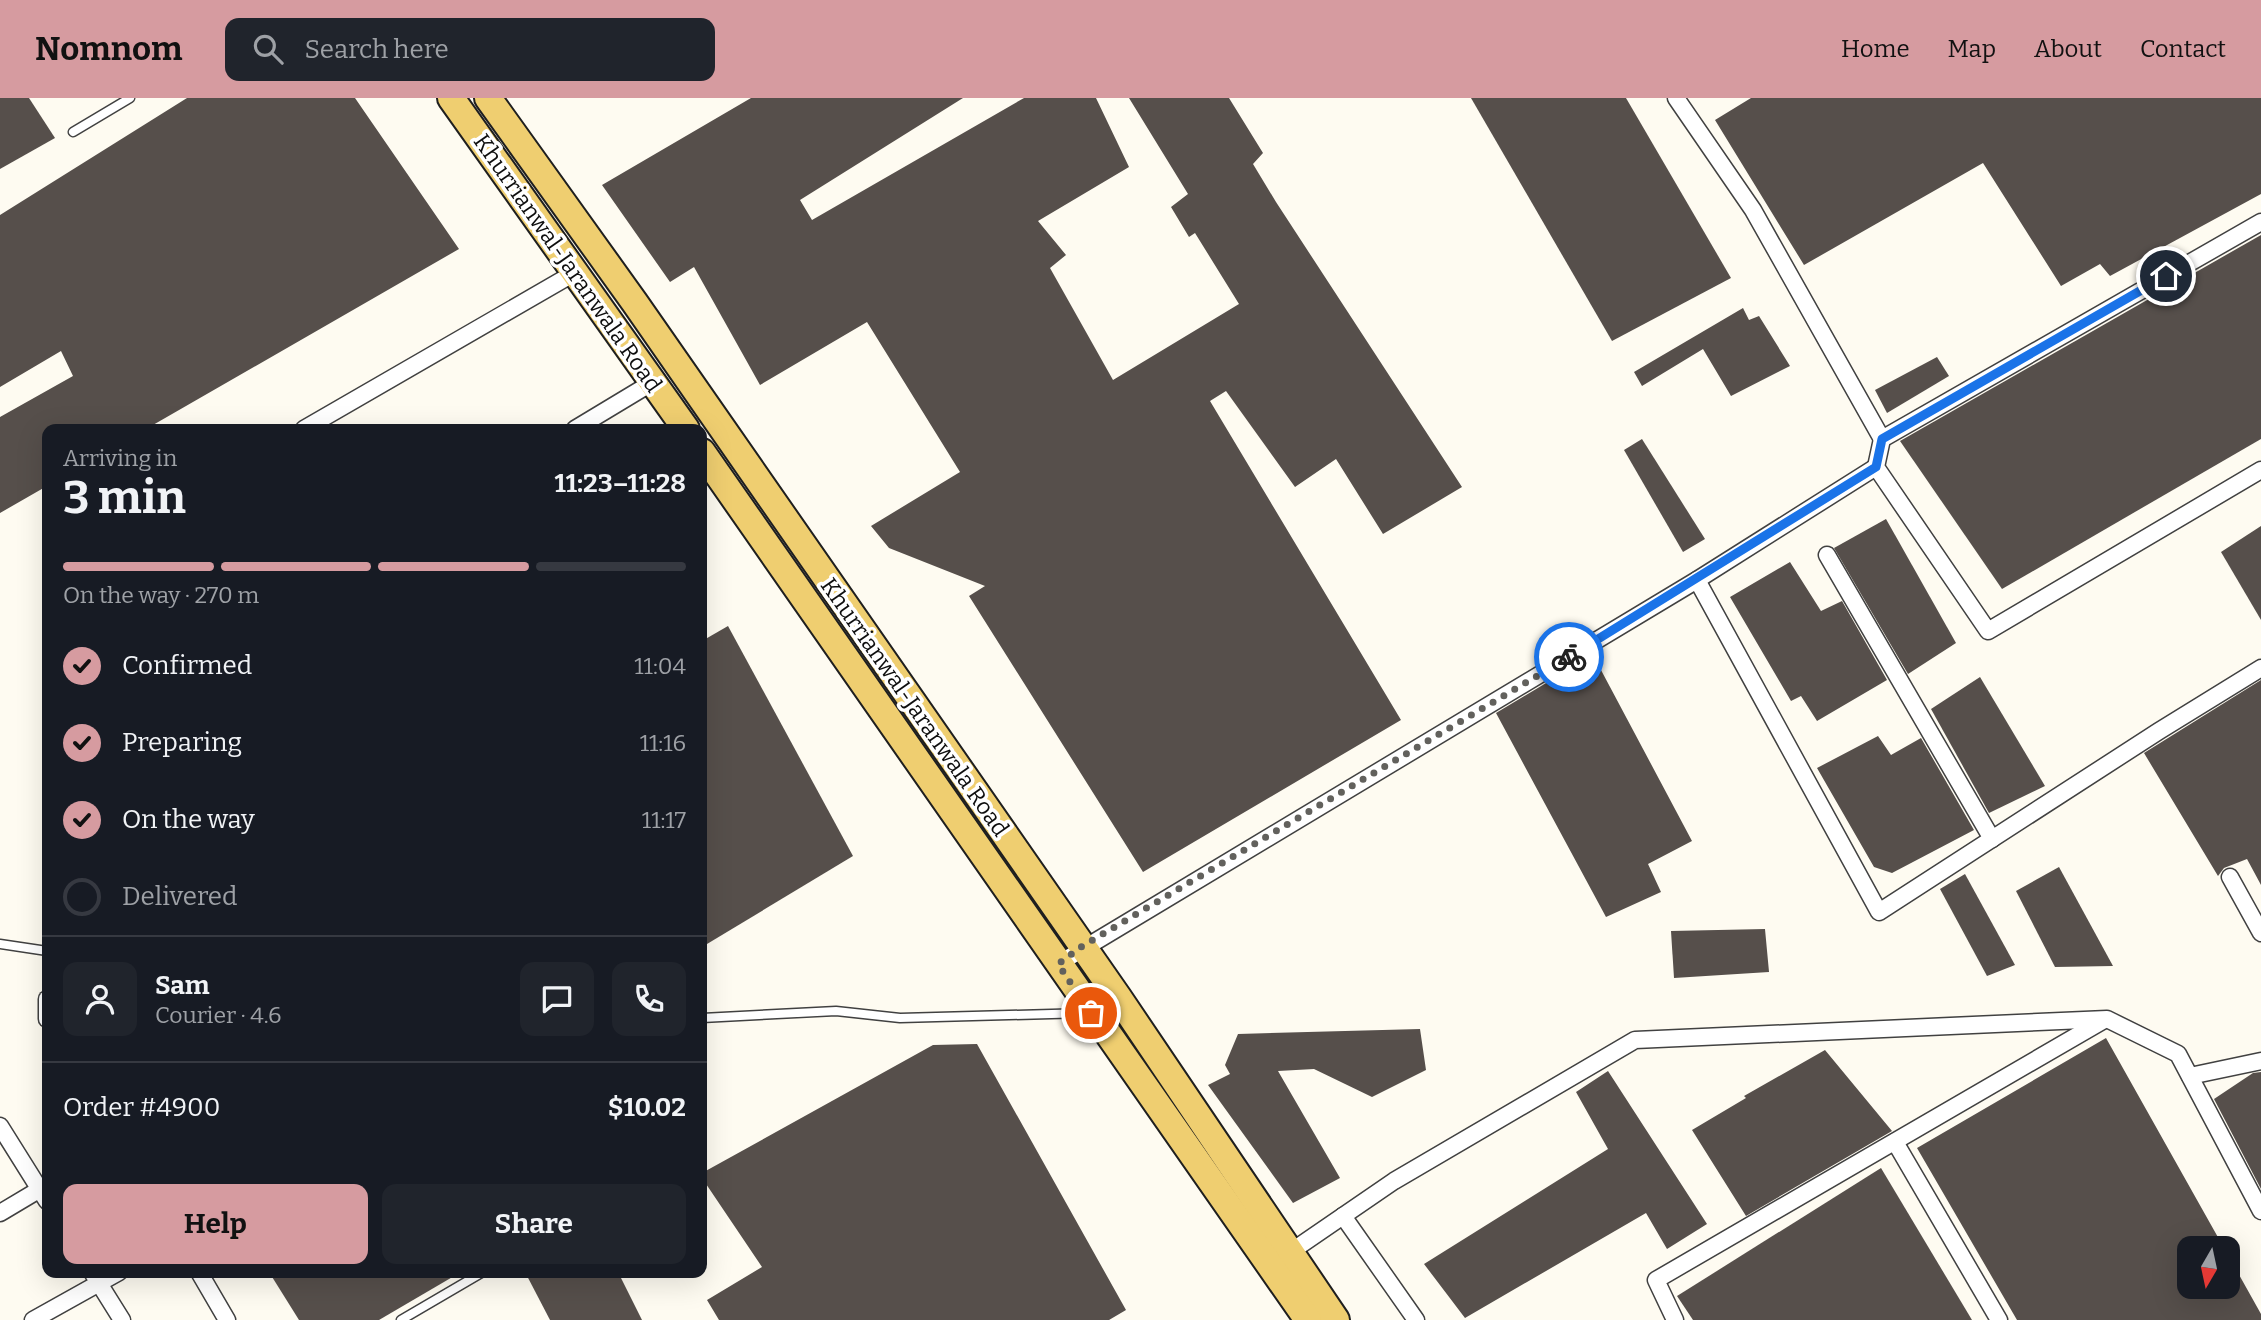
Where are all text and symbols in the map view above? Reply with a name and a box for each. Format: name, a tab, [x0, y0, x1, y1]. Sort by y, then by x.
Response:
search box	[225, 18, 715, 81]
text: Nomnom	[35, 29, 183, 69]
icon: search	[249, 30, 287, 68]
text: Search here	[305, 34, 449, 65]
text: Home	[1841, 35, 1910, 63]
text: Map	[1948, 35, 1996, 63]
text: About	[2034, 35, 2102, 63]
text: Contact	[2140, 35, 2226, 63]
street label: Khurrianwal-Jaranwala Road	[468, 128, 668, 398]
pin	[2136, 246, 2196, 306]
icon: home	[2147, 257, 2185, 295]
text: Arriving in	[63, 444, 177, 472]
text: 11:23–11:28	[555, 468, 686, 499]
text: 3 min	[63, 470, 186, 525]
street label: Khurrianwal-Jaranwala Road	[815, 572, 1015, 842]
text: On the way · 270 m	[63, 581, 259, 609]
courier	[1534, 622, 1604, 692]
icon: bike	[1550, 638, 1588, 676]
icon: check	[63, 647, 101, 685]
text: Confirmed	[122, 650, 252, 681]
text: 11:04	[634, 652, 686, 680]
icon: check	[63, 724, 101, 762]
text: Preparing	[122, 727, 242, 758]
text: 11:16	[640, 729, 686, 757]
icon: check	[63, 801, 101, 839]
text: On the way	[122, 804, 255, 835]
text: 11:17	[642, 806, 686, 834]
text: Delivered	[122, 881, 237, 912]
button: person	[63, 962, 137, 1036]
button: chat	[520, 962, 594, 1036]
button: phone	[612, 962, 686, 1036]
text: Sam	[155, 970, 210, 1001]
pin	[1061, 983, 1121, 1043]
icon: bag	[1072, 994, 1110, 1032]
text: Courier · 4.6	[155, 1001, 282, 1029]
text: Order #4900	[63, 1092, 220, 1123]
text: $10.02	[608, 1092, 686, 1123]
button: Help	[63, 1184, 368, 1264]
button: Share	[382, 1184, 686, 1264]
north arrow	[2177, 1236, 2240, 1298]
map controls	[2177, 1236, 2240, 1299]

